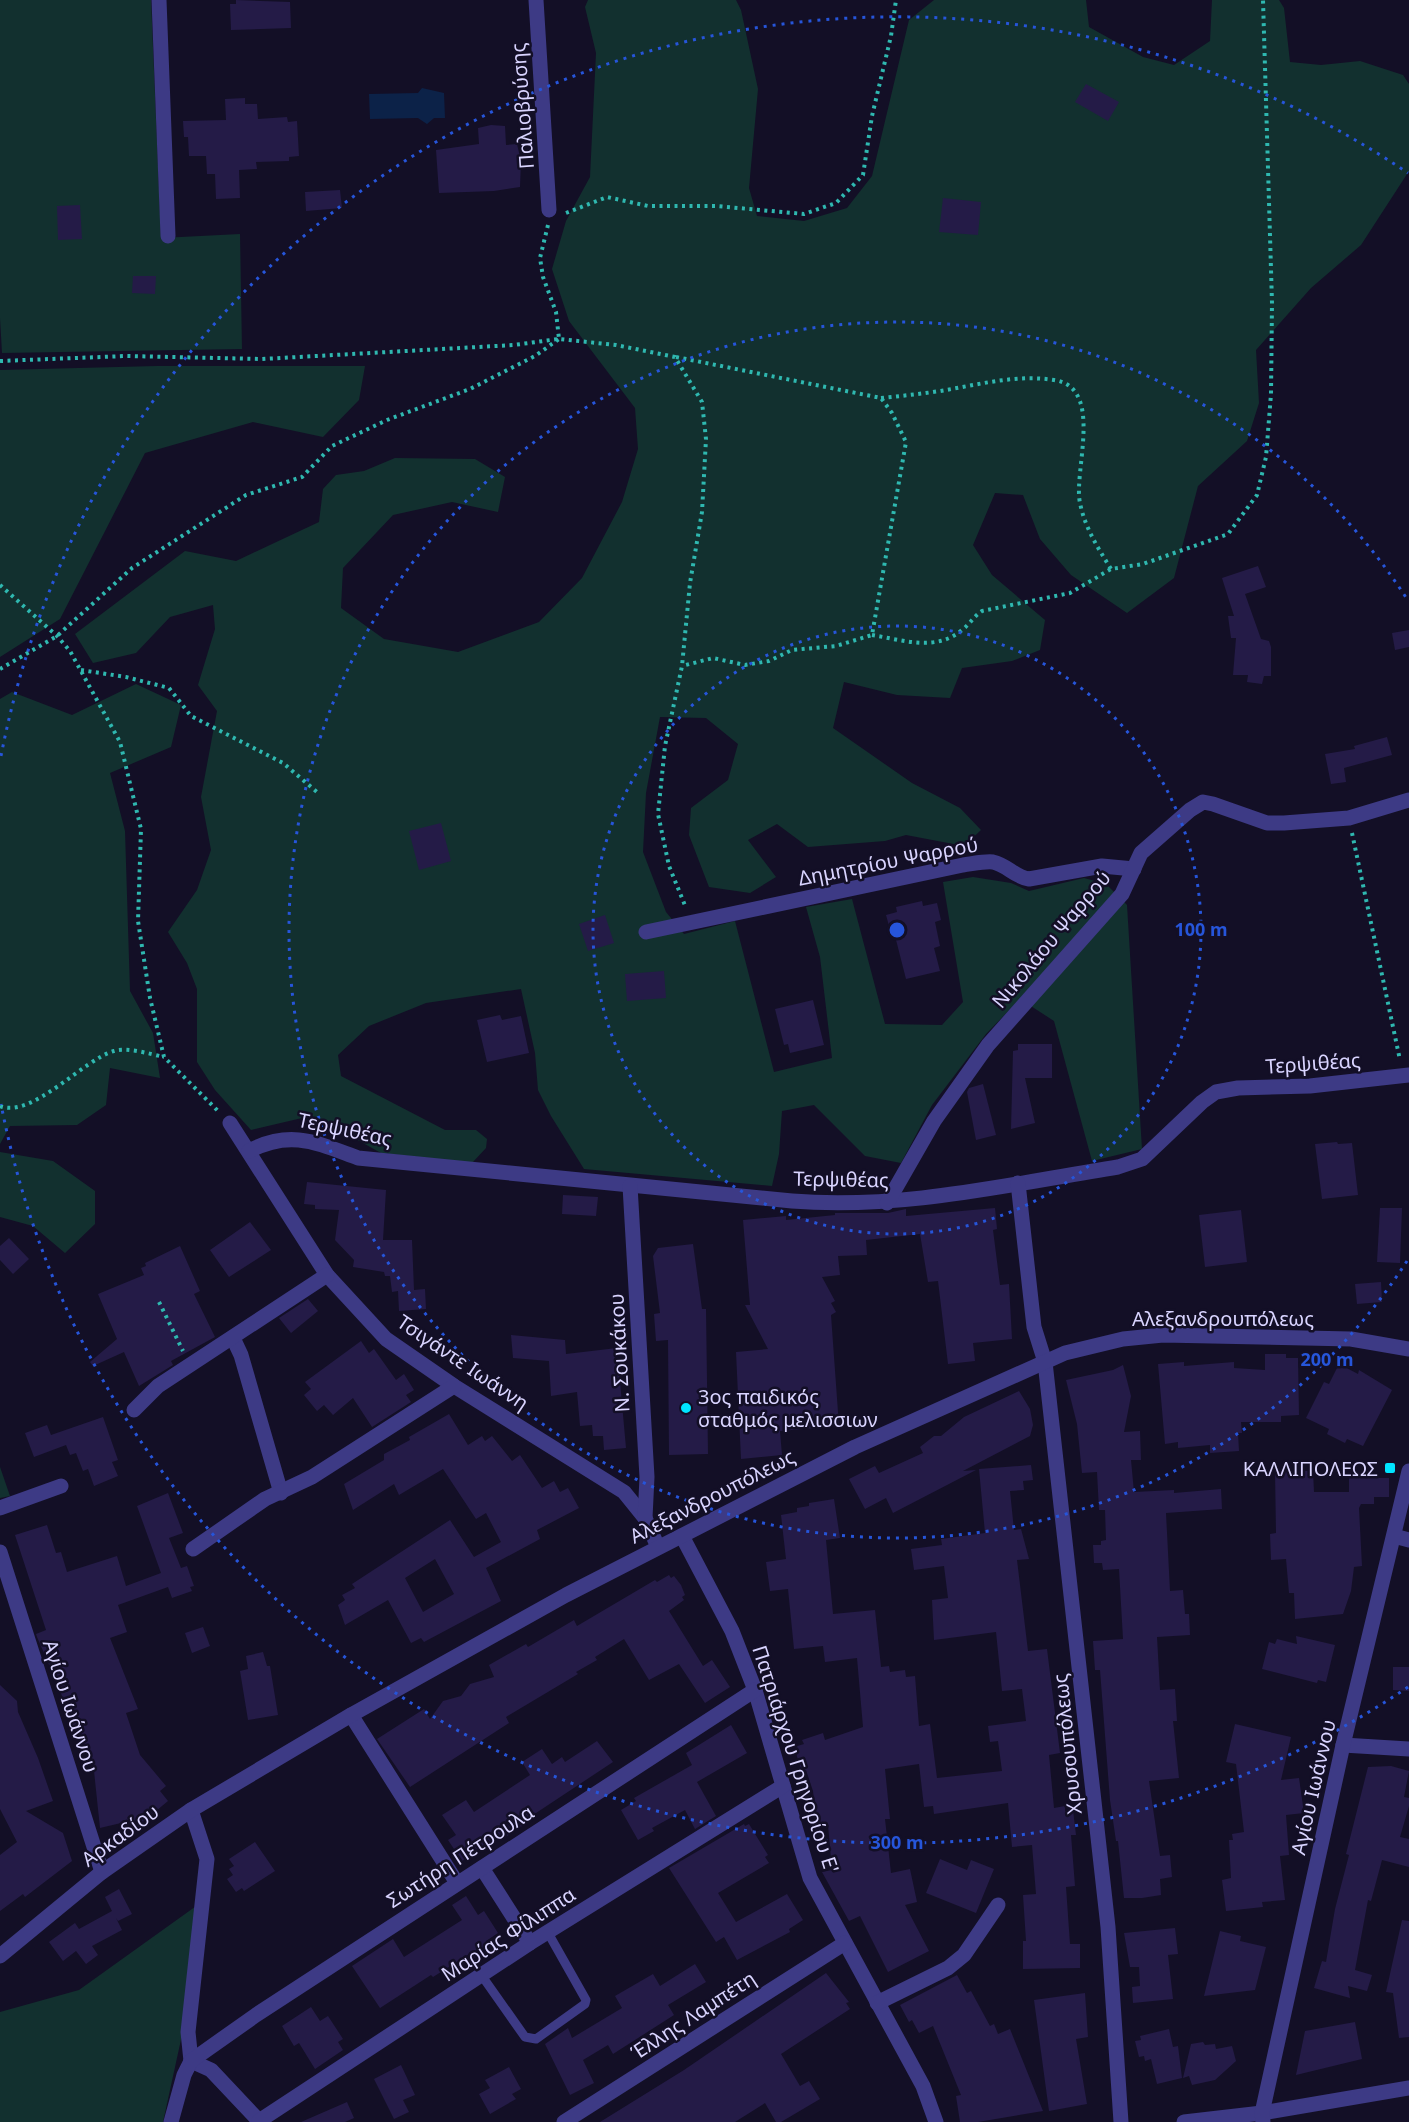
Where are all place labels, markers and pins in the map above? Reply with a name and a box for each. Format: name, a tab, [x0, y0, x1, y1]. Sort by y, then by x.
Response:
centre of rings	[887, 920, 907, 940]
place label: 3ος παιδικός σταθμός μελισσιων	[698, 1383, 878, 1433]
marker: 3ος παιδικός σταθμός μελισσιων	[679, 1401, 693, 1415]
place label: ΚΑΛΛΙΠΟΛΕΩΣ	[1243, 1455, 1378, 1482]
marker: ΚΑΛΛΙΠΟΛΕΩΣ	[1383, 1461, 1397, 1475]

